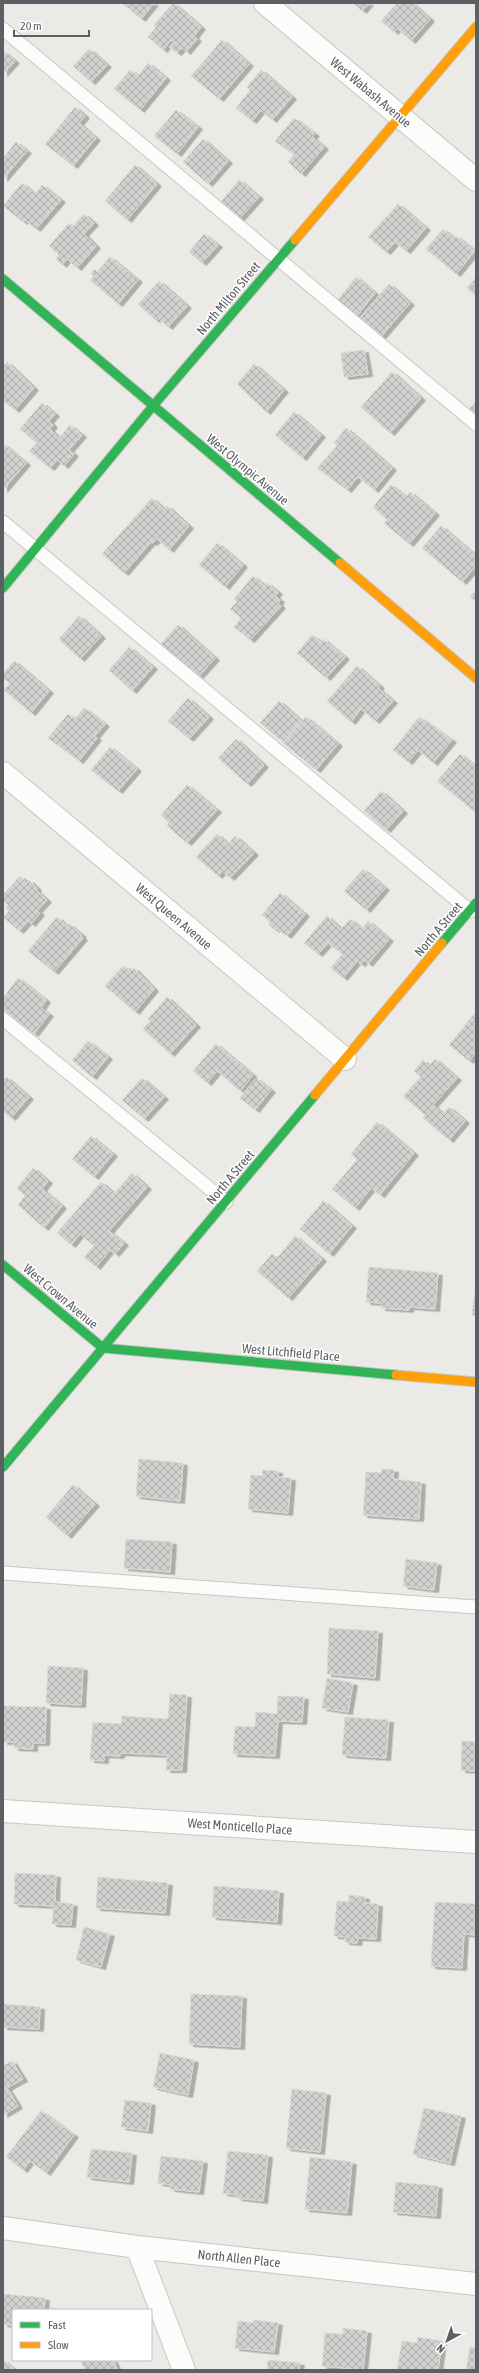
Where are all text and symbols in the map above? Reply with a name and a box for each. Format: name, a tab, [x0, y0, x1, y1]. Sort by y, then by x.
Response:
scale bar	[14, 12, 89, 38]
text: 20 m	[20, 19, 42, 33]
street label: West Wabash Avenue	[327, 54, 414, 131]
street label: North Milton Street	[193, 259, 263, 338]
street label: West Olympic Avenue	[204, 431, 292, 508]
street label: West Queen Avenue	[133, 880, 215, 953]
street label: North A Street	[411, 899, 465, 959]
street label: North A Street	[203, 1147, 257, 1207]
street label: West Crown Avenue	[20, 1261, 101, 1332]
street label: West Litchfield Place	[241, 1341, 341, 1364]
street label: West Monticello Place	[187, 1815, 293, 1838]
street label: North Allen Place	[197, 2247, 281, 2270]
legend	[12, 2309, 152, 2361]
text: Fast	[48, 2318, 66, 2332]
north arrow	[427, 2321, 467, 2361]
text: Slow	[48, 2338, 69, 2352]
text: N	[434, 2342, 447, 2355]

